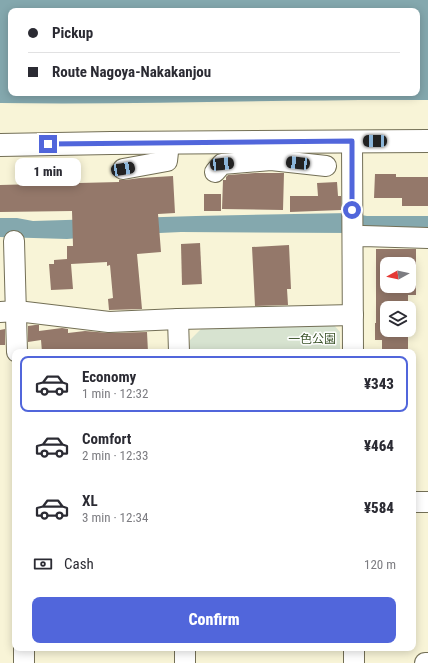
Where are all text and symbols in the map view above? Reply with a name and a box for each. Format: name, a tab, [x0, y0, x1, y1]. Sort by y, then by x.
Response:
text: Pickup	[52, 24, 93, 42]
text: Route Nagoya-Nakakanjou	[52, 63, 211, 81]
route end	[39, 135, 57, 153]
car	[363, 135, 387, 147]
car	[285, 156, 311, 170]
car	[209, 157, 235, 171]
callout: 1 min	[15, 158, 81, 186]
car	[110, 161, 136, 177]
text: 1 min	[34, 164, 62, 179]
route start	[343, 201, 361, 219]
north arrow	[380, 257, 416, 293]
map controls	[380, 257, 416, 337]
button: layers	[380, 301, 416, 337]
park label: 一色公園	[288, 332, 336, 346]
icon: car	[34, 366, 70, 402]
text: Economy	[82, 368, 136, 386]
text: ¥343	[364, 375, 394, 393]
text: 1 min · 12:32	[82, 386, 148, 401]
icon: car	[34, 428, 70, 464]
text: Comfort	[82, 430, 131, 448]
text: ¥464	[364, 437, 394, 455]
text: 2 min · 12:33	[82, 448, 148, 463]
icon: car	[34, 490, 70, 526]
text: XL	[82, 492, 98, 510]
text: ¥584	[364, 499, 394, 517]
text: 3 min · 12:34	[82, 510, 148, 525]
icon: cash	[32, 553, 54, 575]
text: Cash	[64, 555, 94, 573]
text: 120 m	[364, 557, 396, 572]
button: Confirm	[32, 597, 396, 643]

